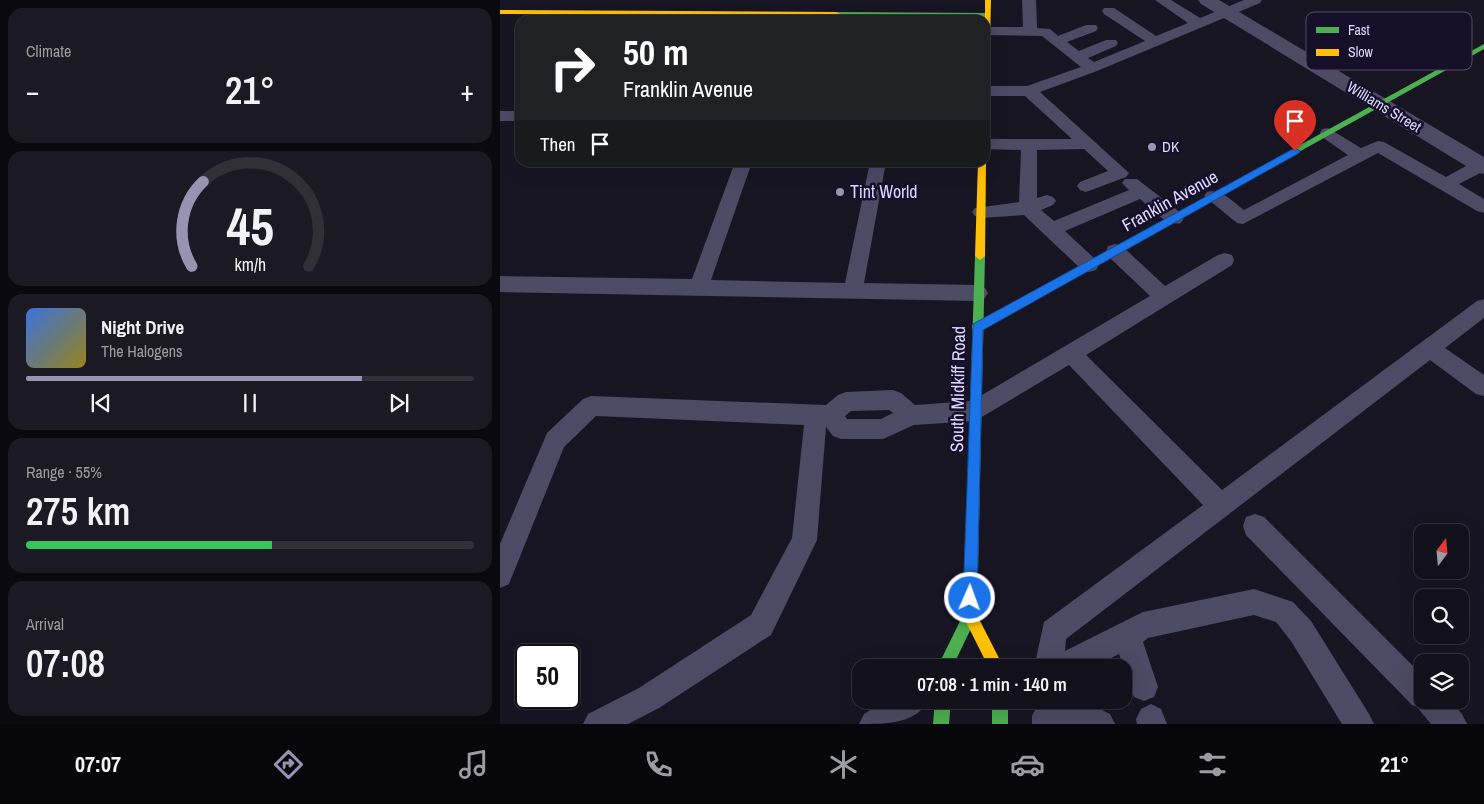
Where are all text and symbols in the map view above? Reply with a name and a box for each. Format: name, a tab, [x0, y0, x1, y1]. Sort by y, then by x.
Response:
legend	[1306, 12, 1472, 70]
text: Fast	[1348, 21, 1370, 39]
text: 50 m	[623, 29, 688, 76]
icon: right	[540, 35, 605, 100]
text: Climate	[26, 40, 71, 62]
text: Slow	[1348, 43, 1374, 61]
text: 21°	[225, 65, 275, 116]
text: −	[26, 72, 39, 110]
text: +	[461, 72, 474, 110]
text: Franklin Avenue	[623, 74, 753, 104]
street label: Williams Street	[1343, 76, 1426, 137]
pin	[1274, 100, 1316, 151]
icon: arrive	[1281, 107, 1309, 135]
icon: arrive	[586, 130, 614, 158]
text: Then	[540, 131, 576, 157]
place label: DK	[1162, 136, 1180, 157]
marker: DK	[1146, 141, 1158, 153]
street label: Franklin Avenue	[1117, 164, 1222, 237]
place label: Tint World	[850, 179, 918, 204]
marker: Tint World	[834, 186, 846, 198]
text: 45	[226, 191, 274, 261]
text: km/h	[234, 253, 266, 277]
text: Night Drive	[101, 314, 184, 340]
street label: South Midkiff Road	[944, 326, 971, 452]
text: The Halogens	[101, 340, 183, 362]
icon: previous	[87, 389, 115, 417]
icon: pause	[236, 389, 264, 417]
icon: next	[385, 389, 413, 417]
text: Range · 55%	[26, 461, 102, 483]
text: 275 km	[26, 486, 130, 537]
north arrow	[1414, 524, 1469, 579]
map controls	[1414, 524, 1469, 709]
position arrow	[943, 571, 995, 623]
button: search	[1414, 589, 1469, 644]
text: Arrival	[26, 613, 64, 635]
text: 07:08	[26, 638, 105, 689]
speed limit sign: 50	[515, 644, 580, 709]
button: layers	[1414, 654, 1469, 709]
text: 07:08 · 1 min · 140 m	[917, 671, 1067, 697]
icon: directions	[271, 747, 306, 782]
icon: music	[456, 747, 491, 782]
icon: phone	[641, 747, 676, 782]
icon: climate	[826, 747, 861, 782]
icon: car	[1010, 747, 1045, 782]
icon: filters	[1195, 747, 1230, 782]
text: 07:07	[75, 749, 121, 779]
text: 21°	[1380, 749, 1409, 779]

